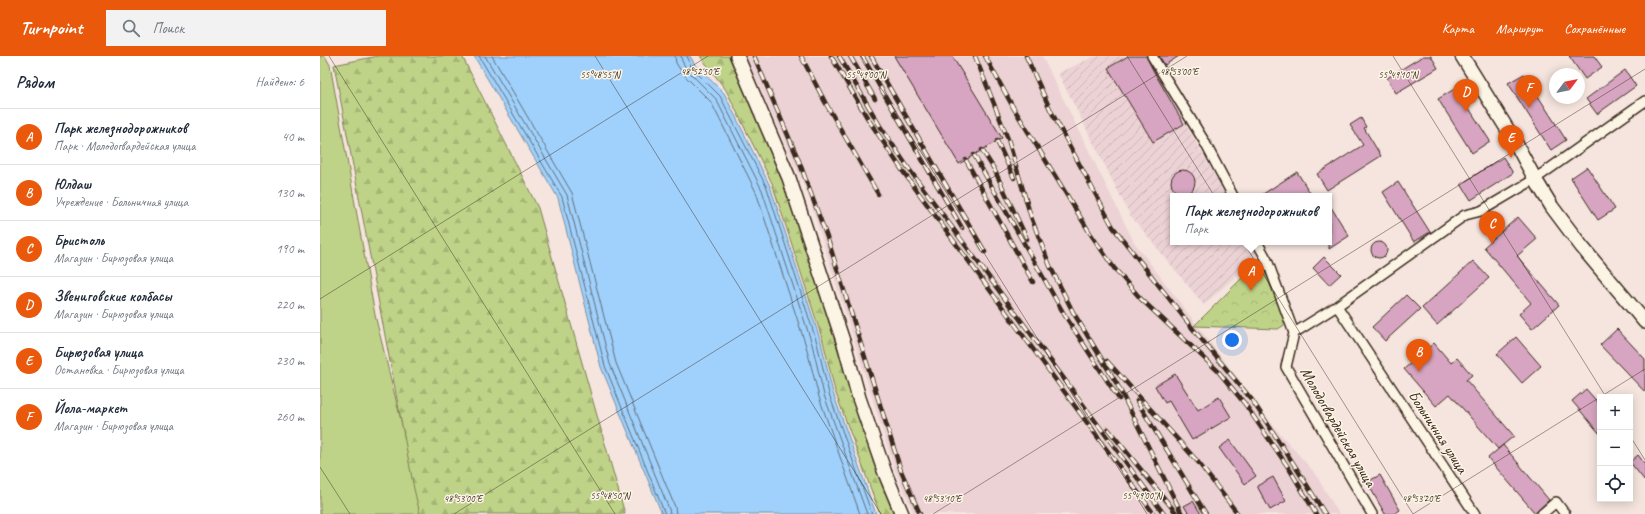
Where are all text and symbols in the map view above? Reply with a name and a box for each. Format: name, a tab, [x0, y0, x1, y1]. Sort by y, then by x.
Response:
search box	[106, 10, 386, 46]
text: Turnpoint	[20, 16, 82, 40]
icon: search	[120, 17, 142, 39]
text: Поиск	[152, 19, 184, 38]
text: Карта	[1442, 20, 1474, 37]
text: Маршрут	[1496, 20, 1542, 37]
text: Сохранённые	[1564, 20, 1625, 37]
text: 48°52'50"E	[681, 65, 721, 78]
text: 48°53'00"E	[1160, 65, 1200, 78]
text: 55°48'55"N	[580, 68, 622, 81]
text: 55°49'00"N	[846, 68, 888, 81]
text: 55°49'10"N	[1378, 68, 1420, 81]
north arrow	[1549, 68, 1585, 104]
text: Рядом	[16, 72, 54, 93]
text: Найдено: 6	[256, 74, 304, 90]
pin: F	[1516, 75, 1542, 108]
pin: D	[1453, 79, 1479, 112]
text: Парк железнодорожников	[54, 119, 187, 138]
pin: E	[1498, 125, 1524, 158]
text: A	[26, 129, 32, 145]
text: 40 m	[282, 129, 304, 145]
text: Парк · Молодогвардейская улица	[54, 138, 195, 154]
text: Юлдаш	[54, 175, 91, 194]
text: B	[26, 185, 32, 201]
text: 130 m	[276, 185, 304, 201]
popup	[1170, 193, 1332, 245]
text: Учреждение · Больничная улица	[54, 194, 188, 210]
text: Парк железнодорожников	[1185, 202, 1317, 221]
pin: C	[1479, 211, 1505, 244]
text: Парк	[1185, 221, 1208, 237]
text: Бристоль	[54, 231, 104, 250]
text: C	[26, 241, 32, 257]
text: 190 m	[276, 241, 304, 257]
text: Магазин · Бирюзовая улица	[54, 250, 173, 266]
pin: A	[1238, 258, 1264, 291]
text: Звениговские колбасы	[54, 287, 172, 306]
text: D	[25, 297, 33, 313]
text: 220 m	[276, 297, 304, 313]
text: Магазин · Бирюзовая улица	[54, 306, 173, 322]
your location	[1222, 330, 1242, 350]
pin: B	[1406, 339, 1432, 372]
text: Бирюзовая улица	[54, 343, 143, 362]
text: E	[26, 353, 32, 369]
text: 230 m	[276, 353, 304, 369]
text: Остановка · Бирюзовая улица	[54, 362, 184, 378]
street label: Молодогвардейская улица	[1296, 364, 1381, 492]
street label: Больничная улица	[1404, 387, 1473, 478]
map controls	[1597, 394, 1633, 502]
button: +	[1597, 394, 1633, 430]
text: Йола-маркет	[54, 399, 127, 418]
text: F	[26, 409, 32, 425]
text: 260 m	[276, 409, 304, 425]
text: Магазин · Бирюзовая улица	[54, 418, 173, 434]
button: −	[1597, 430, 1633, 466]
button: locate	[1597, 466, 1633, 502]
text: 55°48'50"N	[590, 489, 632, 502]
text: 55°49'00"N	[1122, 489, 1164, 502]
text: 48°53'00"E	[444, 492, 484, 505]
text: 48°53'10"E	[923, 492, 963, 505]
text: 48°53'20"E	[1402, 492, 1442, 505]

